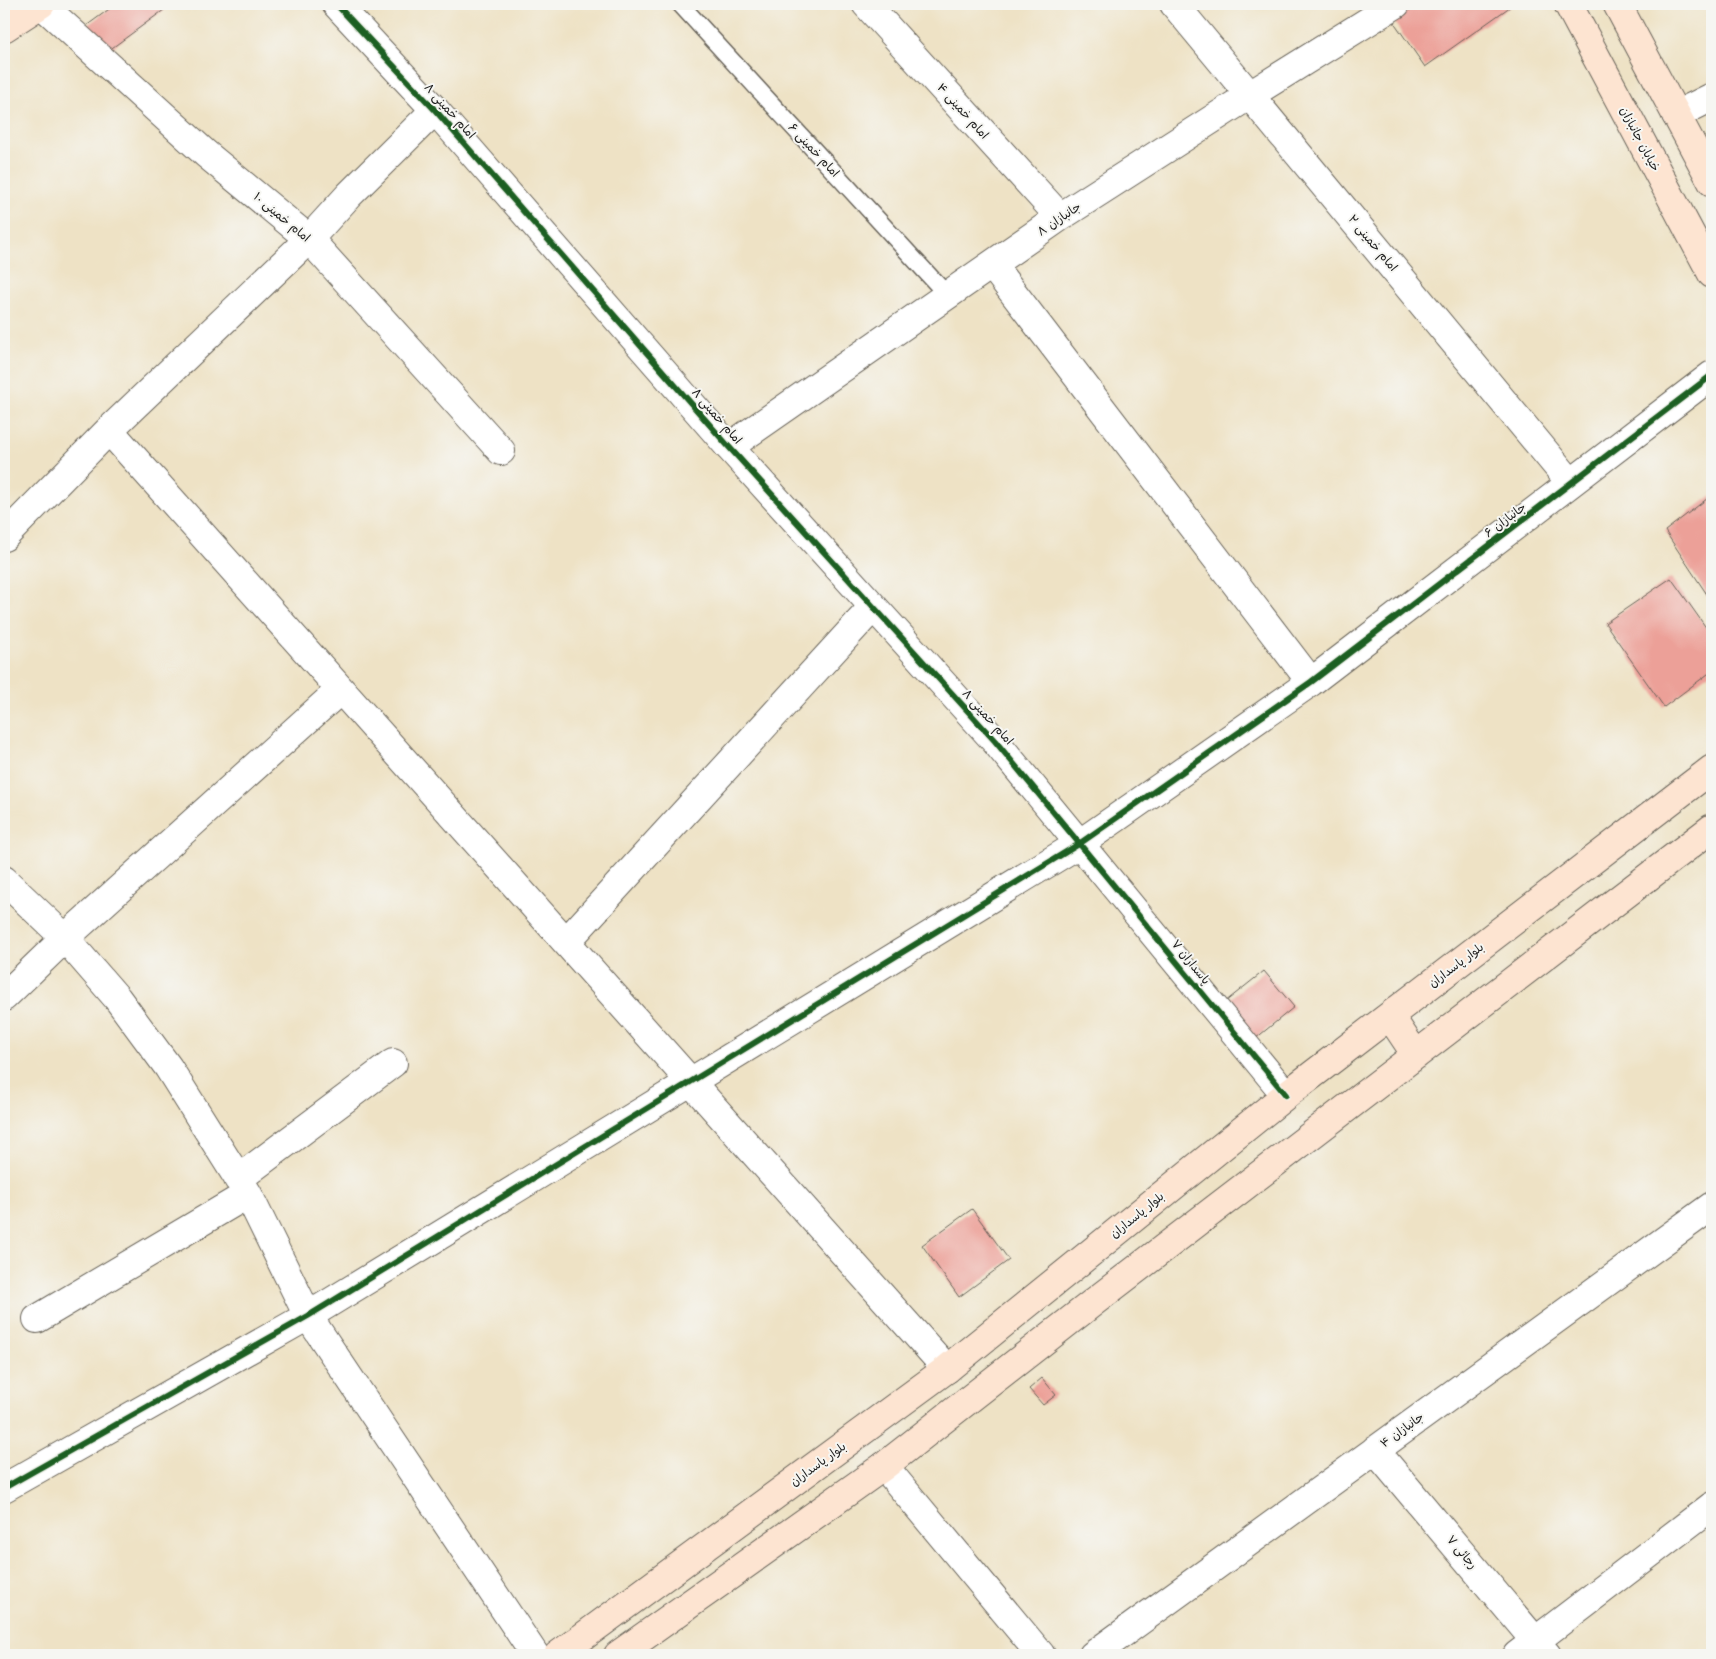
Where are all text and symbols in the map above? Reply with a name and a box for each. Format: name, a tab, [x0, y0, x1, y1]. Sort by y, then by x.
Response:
street label: امام خمینی ۸	[420, 78, 481, 143]
street label: امام خمینی ۴	[933, 78, 994, 143]
street label: خیابان جانبازان	[1616, 103, 1665, 174]
street label: امام خمینی ۶	[784, 118, 845, 181]
street label: امام خمینی ۱۰	[250, 187, 315, 246]
street label: جانبازان ۸	[1033, 197, 1084, 239]
street label: امام خمینی ۲	[1344, 210, 1403, 275]
street label: امام خمینی ۸	[687, 383, 747, 448]
street label: جانبازان ۶	[1480, 497, 1529, 541]
street label: امام خمینی ۸	[958, 684, 1019, 749]
street label: پاسداران ۷	[1168, 935, 1216, 988]
street label: بلوار پاسداران	[1424, 937, 1487, 991]
street label: بلوار پاسداران	[1105, 1187, 1167, 1242]
street label: جانبازان ۴	[1376, 1407, 1427, 1451]
street label: بلوار پاسداران	[786, 1437, 849, 1490]
street label: رجائی ۷	[1443, 1530, 1482, 1572]

